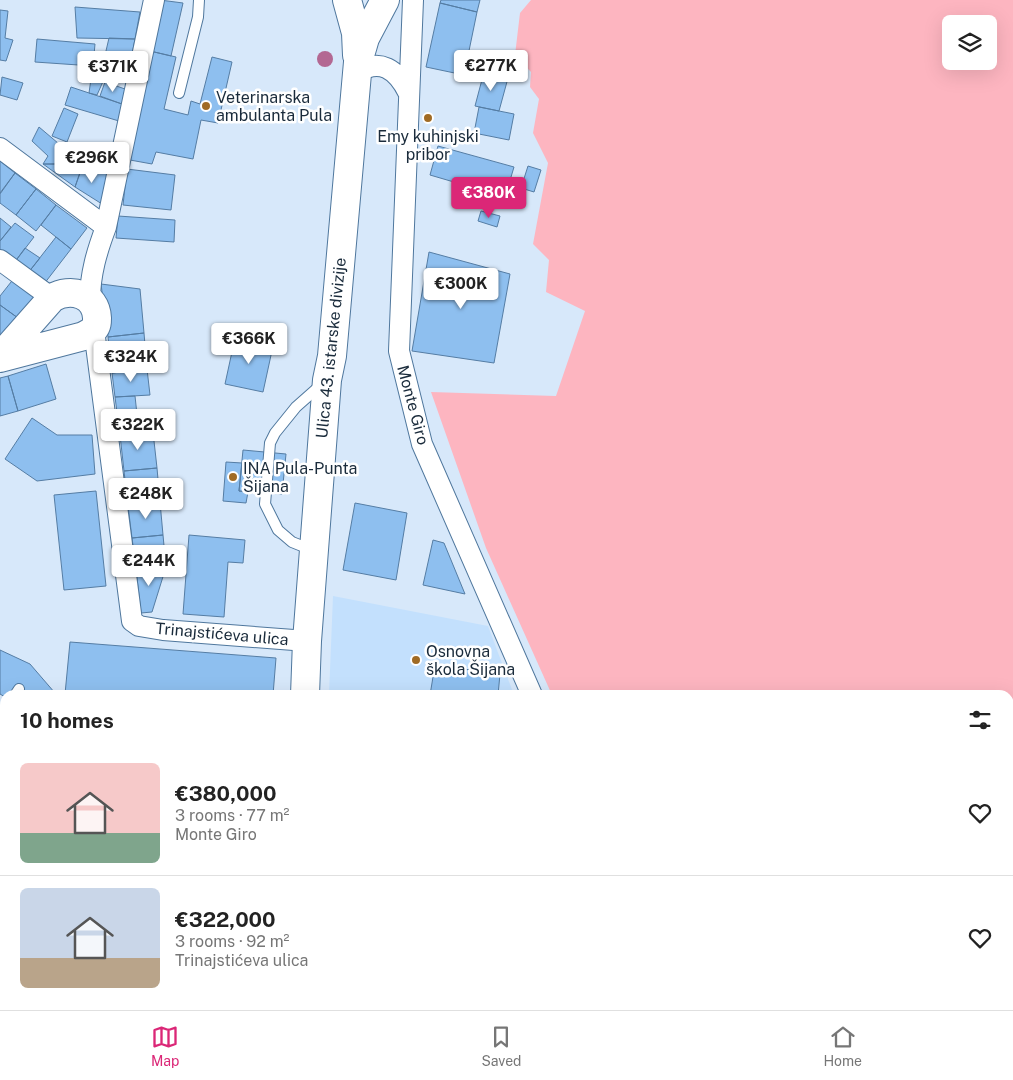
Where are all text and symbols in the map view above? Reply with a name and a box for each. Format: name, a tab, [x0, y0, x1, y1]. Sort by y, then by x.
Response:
map controls	[942, 15, 997, 70]
button: layers	[942, 15, 997, 70]
pin: €277K	[456, 49, 526, 92]
pin: €371K	[78, 51, 148, 93]
text: €277K	[465, 56, 517, 75]
text: €371K	[88, 57, 138, 76]
place label: Veterinarska ambulanta Pula	[216, 88, 332, 125]
marker: Veterinarska ambulanta Pula	[200, 100, 212, 112]
marker: Emy kuhinjski pribor	[422, 112, 434, 124]
place label: Emy kuhinjski pribor	[377, 127, 479, 164]
pin: €296K	[57, 142, 127, 184]
text: €296K	[65, 148, 119, 167]
pin: €380K	[454, 176, 524, 219]
text: €380K	[462, 183, 516, 202]
street label: Ulica 43. istarske divizije	[312, 257, 350, 439]
pin: €300K	[426, 268, 496, 310]
text: €300K	[434, 274, 488, 293]
pin: €366K	[214, 322, 284, 365]
text: €366K	[222, 329, 276, 348]
pin: €324K	[96, 340, 166, 383]
text: €324K	[104, 347, 158, 366]
street label: Monte Giro	[393, 363, 433, 447]
pin: €322K	[103, 408, 173, 451]
text: €322K	[112, 415, 164, 434]
place label: INA Pula-Punta Šijana	[243, 459, 357, 496]
marker: INA Pula-Punta Šijana	[227, 471, 239, 483]
pin: €248K	[111, 478, 181, 520]
text: €248K	[119, 484, 173, 503]
pin: €244K	[114, 544, 184, 587]
text: €244K	[122, 551, 176, 570]
street label: Trinajstićeva ulica	[155, 619, 289, 649]
place label: Osnovna škola Šijana	[426, 642, 515, 679]
marker: Osnovna škola Šijana	[410, 654, 422, 666]
icon: filters	[966, 706, 994, 734]
text: 10 homes	[20, 708, 114, 733]
text: €380,000	[175, 781, 276, 806]
icon: home	[60, 783, 120, 843]
icon: heart	[966, 799, 994, 827]
text: 3 rooms · 77 m²	[175, 806, 289, 825]
text: Monte Giro	[175, 825, 257, 844]
text: €322,000	[175, 907, 276, 932]
icon: home	[60, 908, 120, 968]
icon: heart	[966, 924, 994, 952]
text: 3 rooms · 92 m²	[175, 932, 289, 951]
text: Trinajstićeva ulica	[175, 951, 308, 970]
tab: Map	[151, 1023, 179, 1069]
tab: Saved	[481, 1023, 521, 1069]
tab: Home	[823, 1023, 862, 1069]

